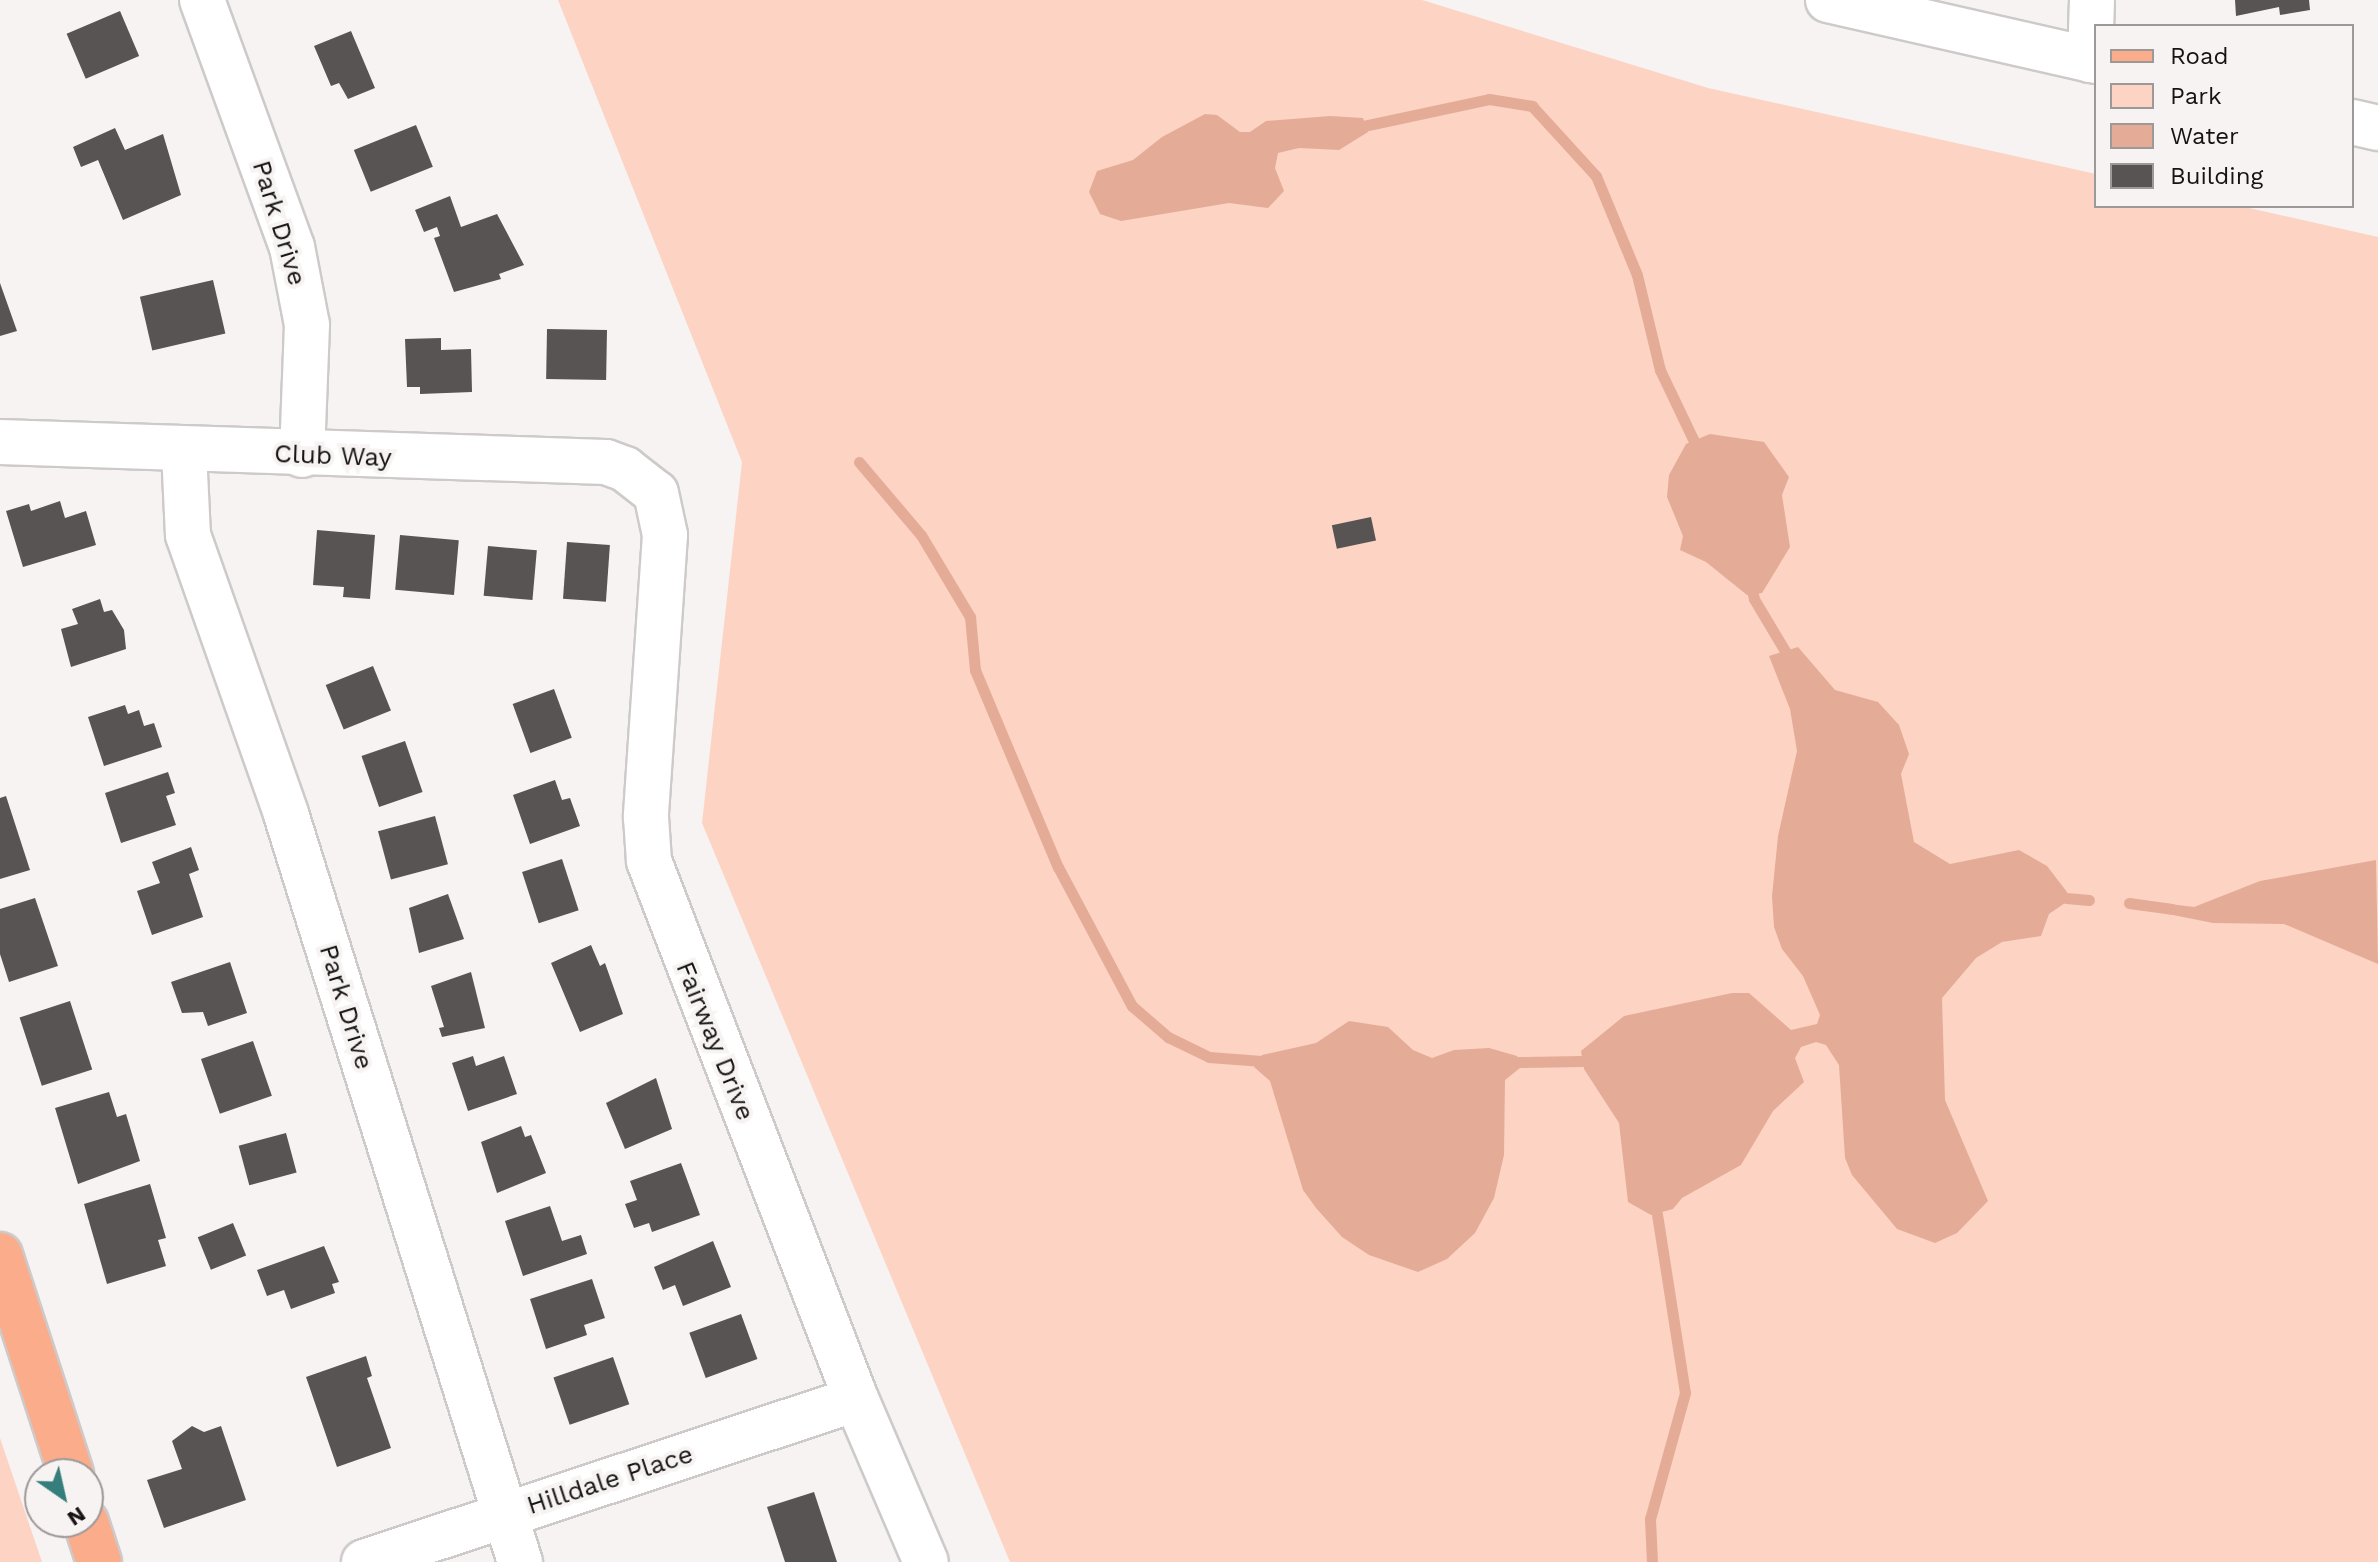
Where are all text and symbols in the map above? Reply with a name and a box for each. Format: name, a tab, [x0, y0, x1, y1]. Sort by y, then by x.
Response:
legend	[2094, 24, 2354, 208]
text: Road	[2170, 42, 2229, 70]
text: Park	[2170, 82, 2222, 110]
text: Water	[2170, 122, 2239, 150]
street label: Park Drive	[245, 157, 313, 289]
text: Building	[2170, 162, 2263, 190]
street label: Club Way	[273, 438, 393, 474]
street label: Park Drive	[312, 941, 380, 1073]
street label: Fairway Drive	[669, 957, 761, 1125]
street label: Hilldale Place	[523, 1438, 697, 1522]
north arrow	[24, 1458, 104, 1538]
text: N	[63, 1502, 90, 1532]

